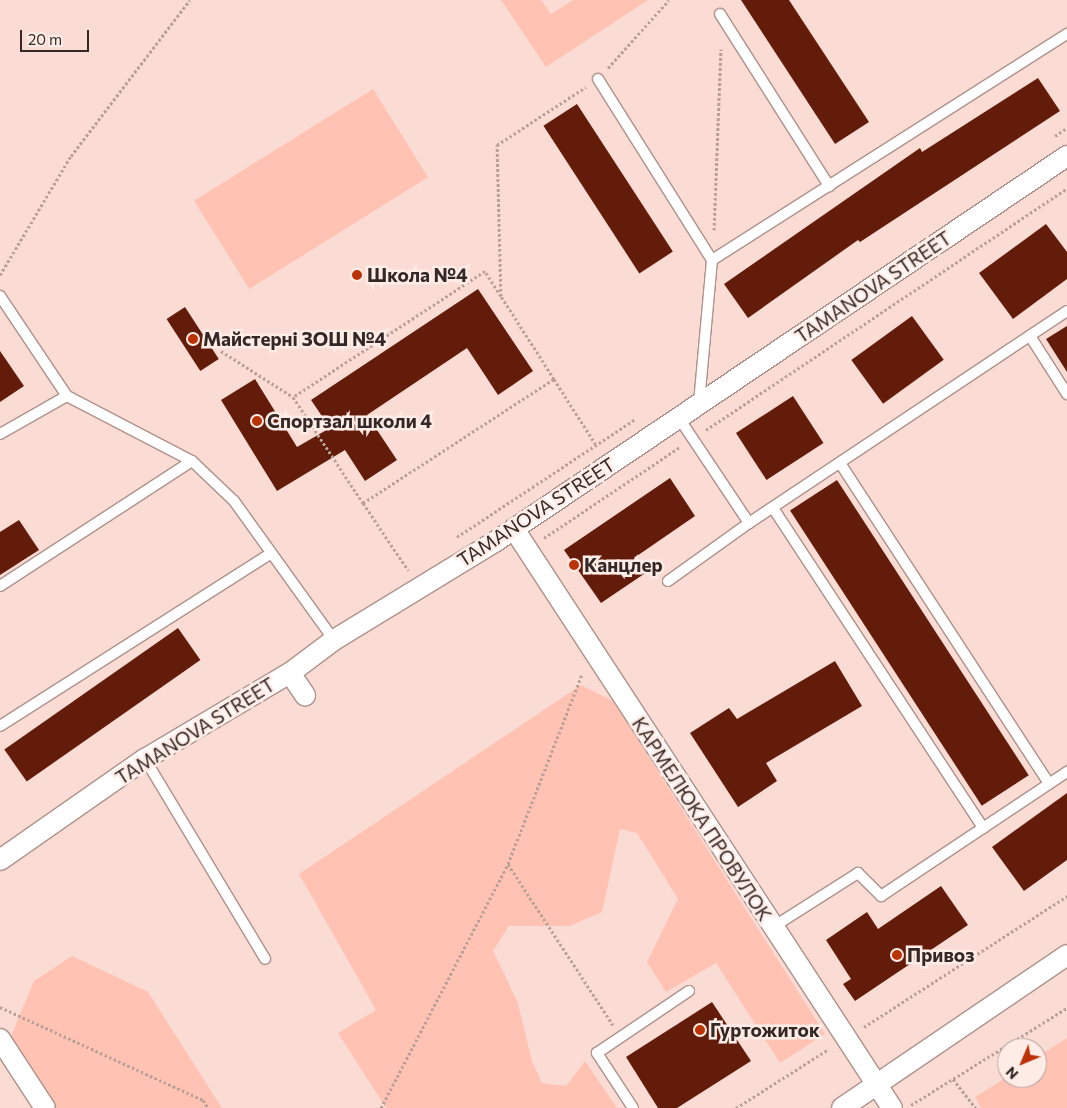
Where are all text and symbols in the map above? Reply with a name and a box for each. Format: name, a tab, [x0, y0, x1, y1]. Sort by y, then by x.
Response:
scale bar	[22, 20, 91, 52]
text: 20 m	[28, 30, 62, 48]
street label: TAMANOVA STREET	[791, 226, 955, 348]
place label: Школа №4	[367, 264, 468, 286]
marker: Школа №4	[351, 269, 363, 281]
place label: Майстерні ЗОШ №4	[203, 328, 386, 350]
marker: Майстерні ЗОШ №4	[187, 333, 199, 345]
place label: Спортзал школи 4	[267, 410, 432, 432]
marker: Спортзал школи 4	[251, 415, 263, 427]
street label: TAMANOVA STREET	[453, 453, 619, 571]
place label: Канцлер	[584, 554, 663, 576]
marker: Канцлер	[568, 559, 580, 571]
street label: TAMANOVA STREET	[111, 673, 279, 789]
street label: КАРМЕЛЮКА ПРОВУЛОК	[627, 713, 777, 925]
place label: Привоз	[907, 944, 974, 966]
marker: Привоз	[891, 949, 903, 961]
place label: Гуртожиток	[710, 1019, 820, 1041]
marker: Гуртожиток	[694, 1024, 706, 1036]
north arrow	[997, 1038, 1047, 1088]
text: N	[1002, 1064, 1021, 1083]

